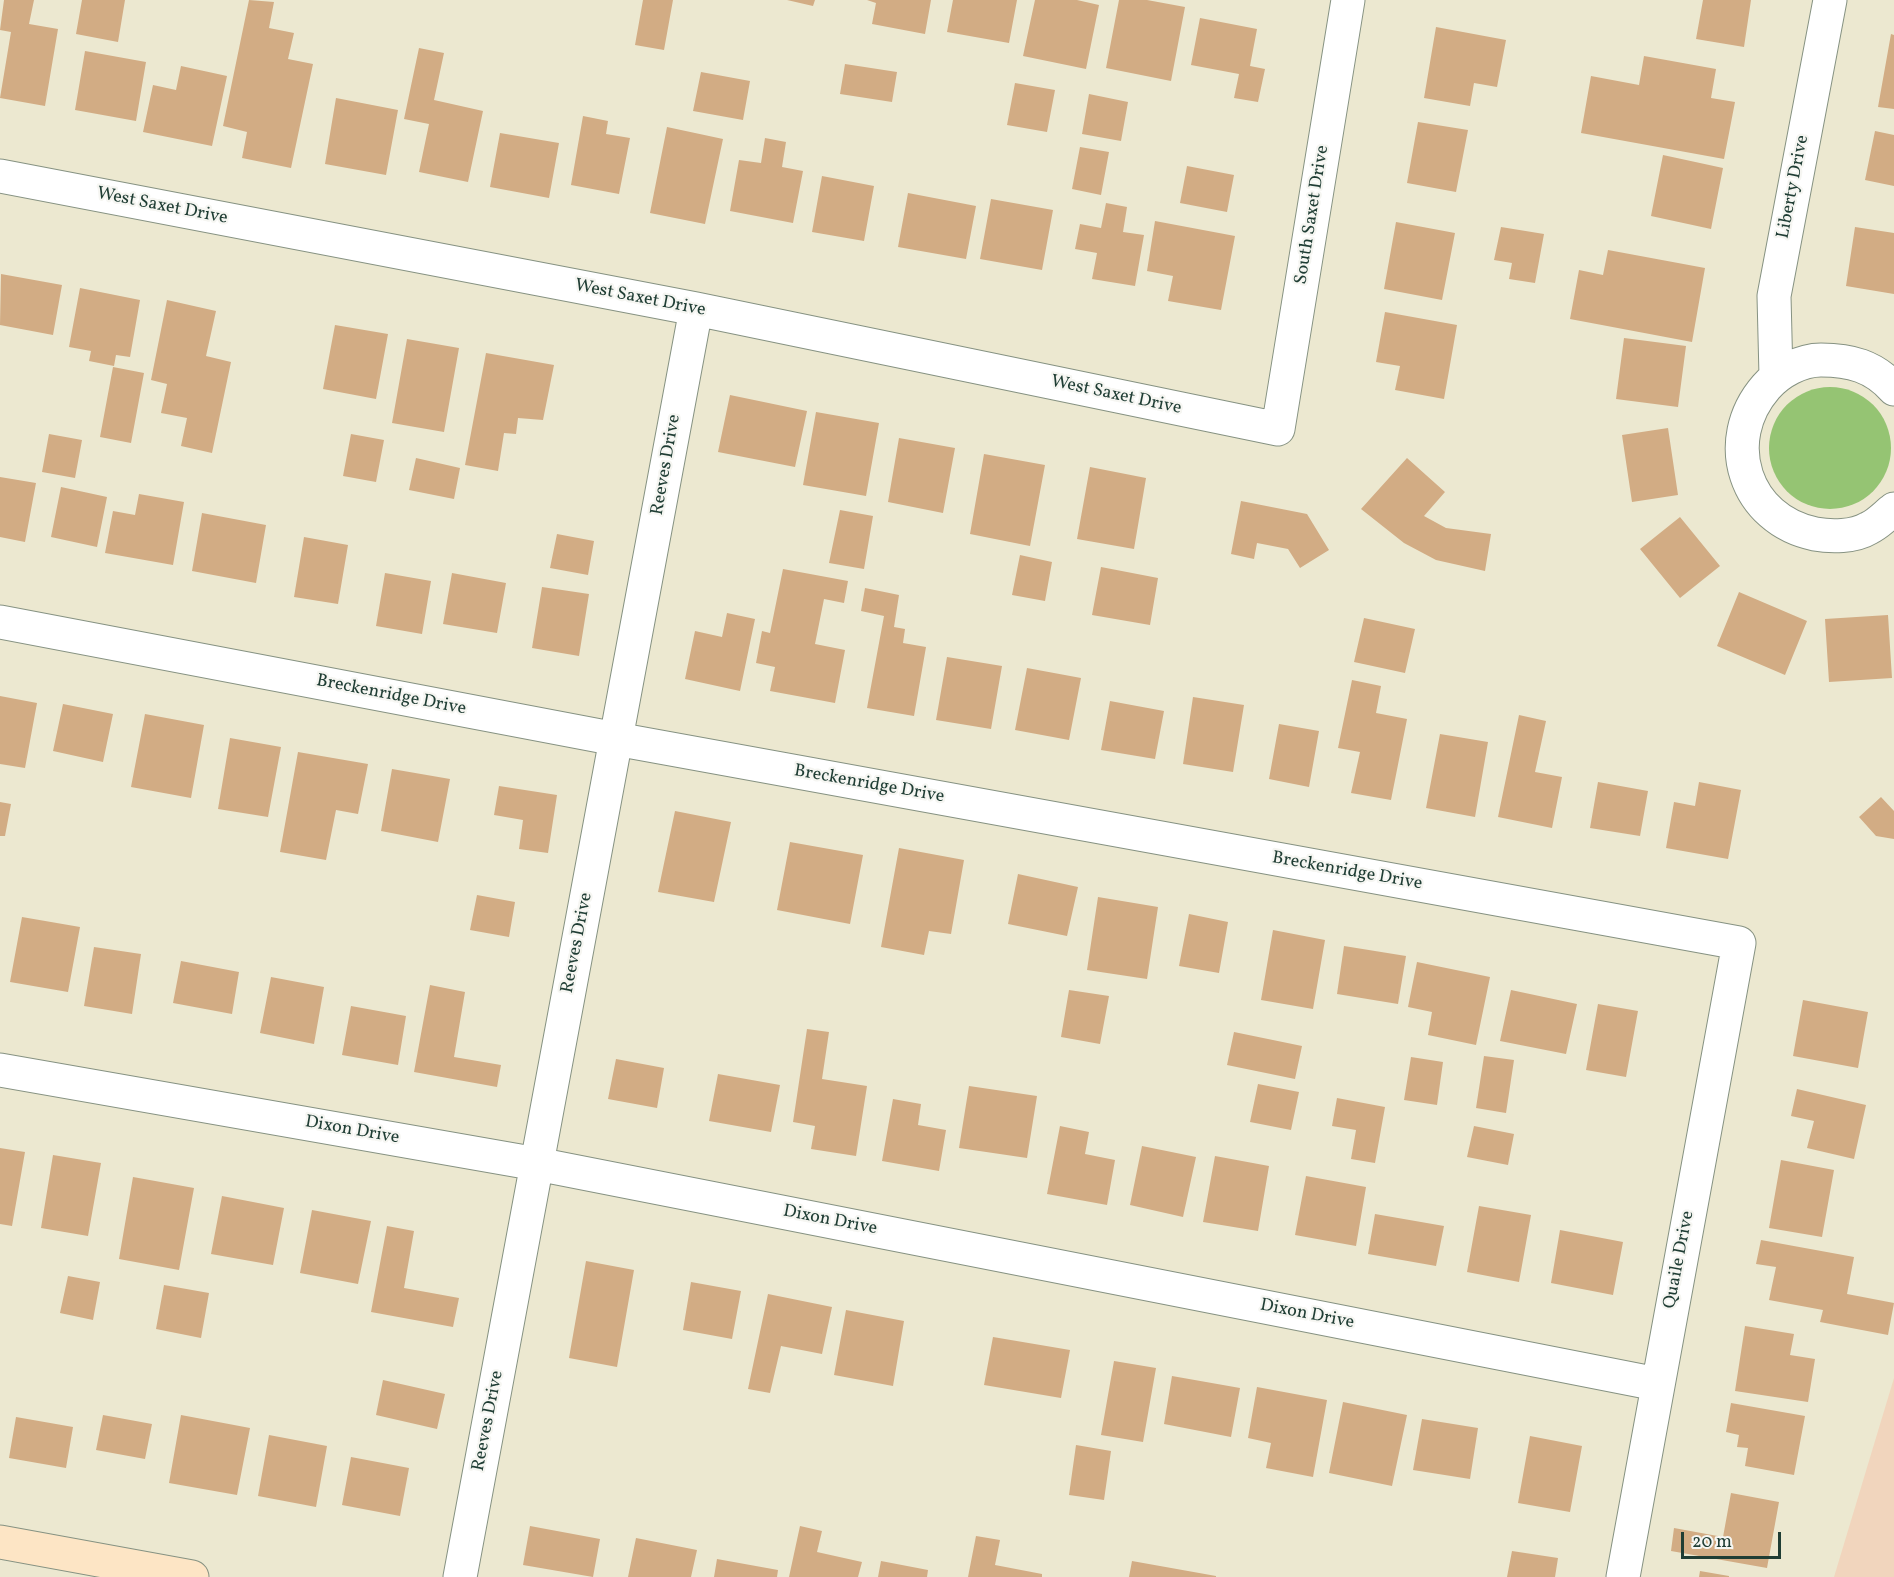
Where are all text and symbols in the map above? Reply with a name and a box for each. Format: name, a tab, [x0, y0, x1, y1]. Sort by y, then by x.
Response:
street label: Liberty Drive	[1773, 133, 1815, 241]
street label: South Saxet Drive	[1291, 144, 1335, 286]
street label: West Saxet Drive	[95, 184, 229, 230]
street label: West Saxet Drive	[573, 276, 707, 322]
street label: West Saxet Drive	[1049, 372, 1183, 420]
street label: Reeves Drive	[648, 413, 686, 517]
street label: Breckenridge Drive	[314, 671, 468, 721]
street label: Breckenridge Drive	[792, 761, 946, 809]
street label: Breckenridge Drive	[1270, 848, 1424, 896]
street label: Reeves Drive	[558, 891, 598, 995]
street label: Dixon Drive	[303, 1112, 401, 1150]
street label: Dixon Drive	[781, 1201, 879, 1241]
street label: Quaile Drive	[1660, 1209, 1700, 1311]
street label: Dixon Drive	[1258, 1295, 1356, 1335]
street label: Reeves Drive	[469, 1369, 509, 1473]
scale bar	[1684, 1520, 1784, 1558]
text: 20 m	[1692, 1530, 1732, 1555]

